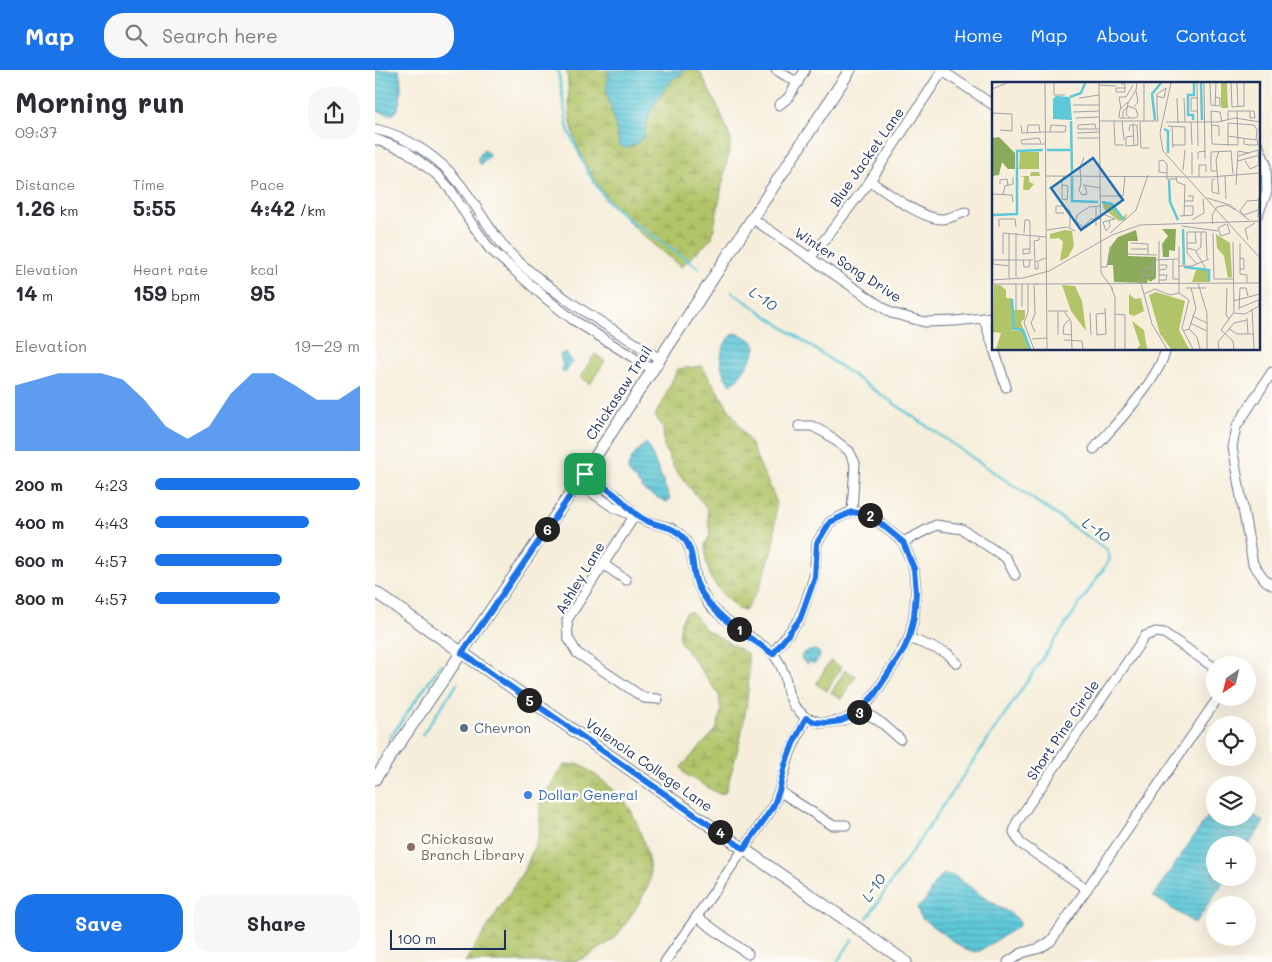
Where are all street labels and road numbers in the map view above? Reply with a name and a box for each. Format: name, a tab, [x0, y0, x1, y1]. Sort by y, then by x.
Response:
street label: Blue Jacket Lane	[825, 103, 908, 210]
street label: Winter Song Drive	[791, 223, 906, 306]
street label: Chickasaw Trail	[581, 342, 656, 444]
street label: Ashley Lane	[551, 538, 609, 617]
street label: Short Pine Circle	[1022, 676, 1103, 784]
street label: Valencia College Lane	[582, 713, 717, 816]

